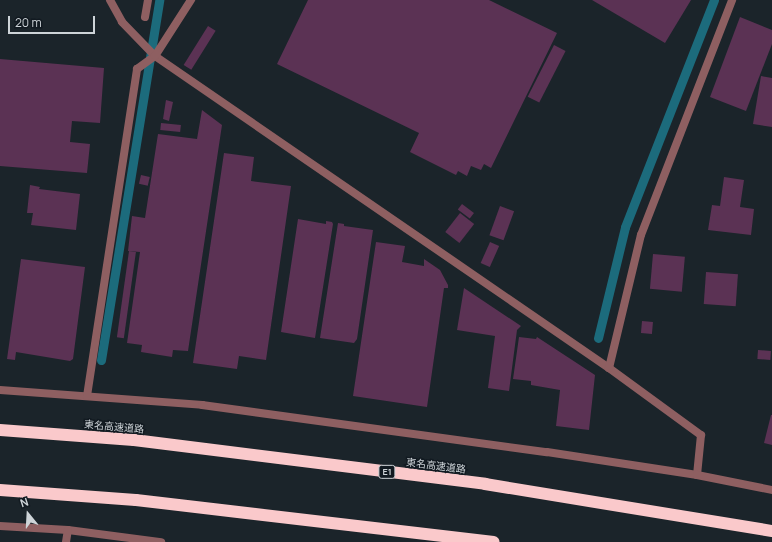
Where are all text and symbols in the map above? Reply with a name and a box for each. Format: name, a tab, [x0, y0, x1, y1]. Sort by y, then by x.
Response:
scale bar	[10, 8, 97, 34]
text: 20 m	[15, 14, 42, 31]
street label: 東名高速道路	[84, 418, 144, 436]
street label: 東名高速道路	[405, 456, 467, 476]
road number: E1	[378, 465, 396, 479]
north arrow	[8, 494, 48, 534]
text: N	[18, 494, 30, 510]

